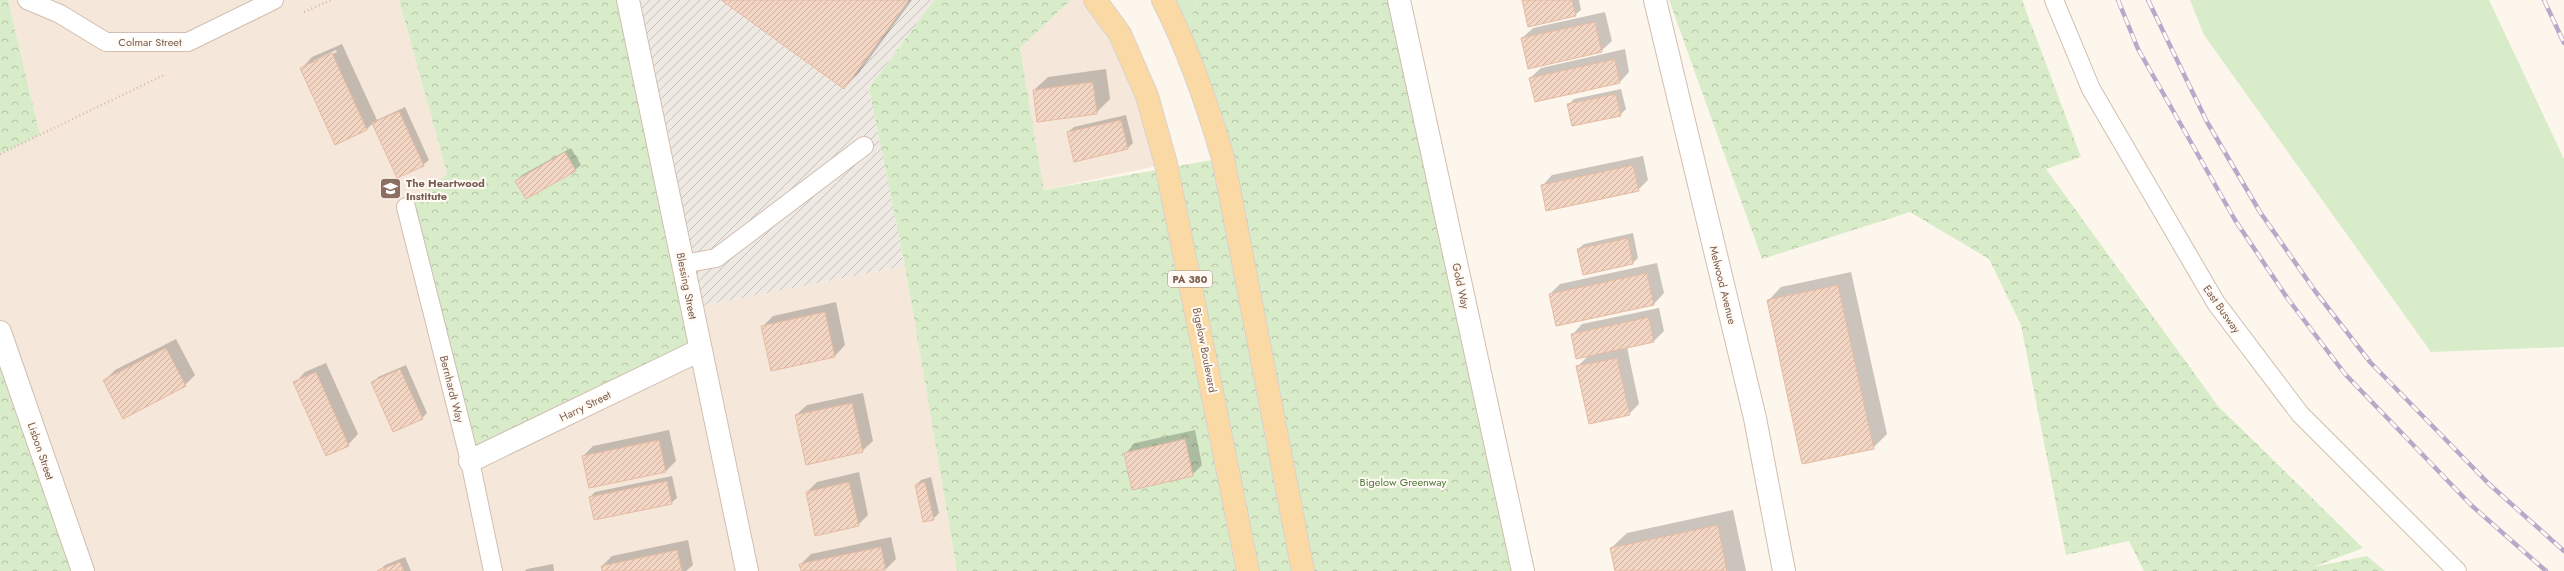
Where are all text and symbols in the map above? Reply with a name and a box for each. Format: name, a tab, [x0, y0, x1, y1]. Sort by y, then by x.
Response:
street label: Colmar Street	[118, 34, 182, 50]
place label: The Heartwood Institute	[406, 175, 485, 204]
school or university icon: The Heartwood Institute	[377, 176, 403, 202]
street label: Melwood Avenue	[1706, 244, 1741, 326]
street label: Blessing Street	[673, 251, 701, 321]
street label: Gold Way	[1448, 262, 1474, 311]
road number: PA 380	[1168, 271, 1212, 287]
street label: East Busway	[2200, 282, 2245, 336]
street label: Bigelow Boulevard	[1189, 306, 1221, 394]
street label: Bernhardt Way	[436, 354, 468, 424]
street label: Harry Street	[557, 387, 614, 425]
street label: Lisbon Street	[24, 420, 58, 482]
park label: Bigelow Greenway	[1360, 474, 1447, 490]

